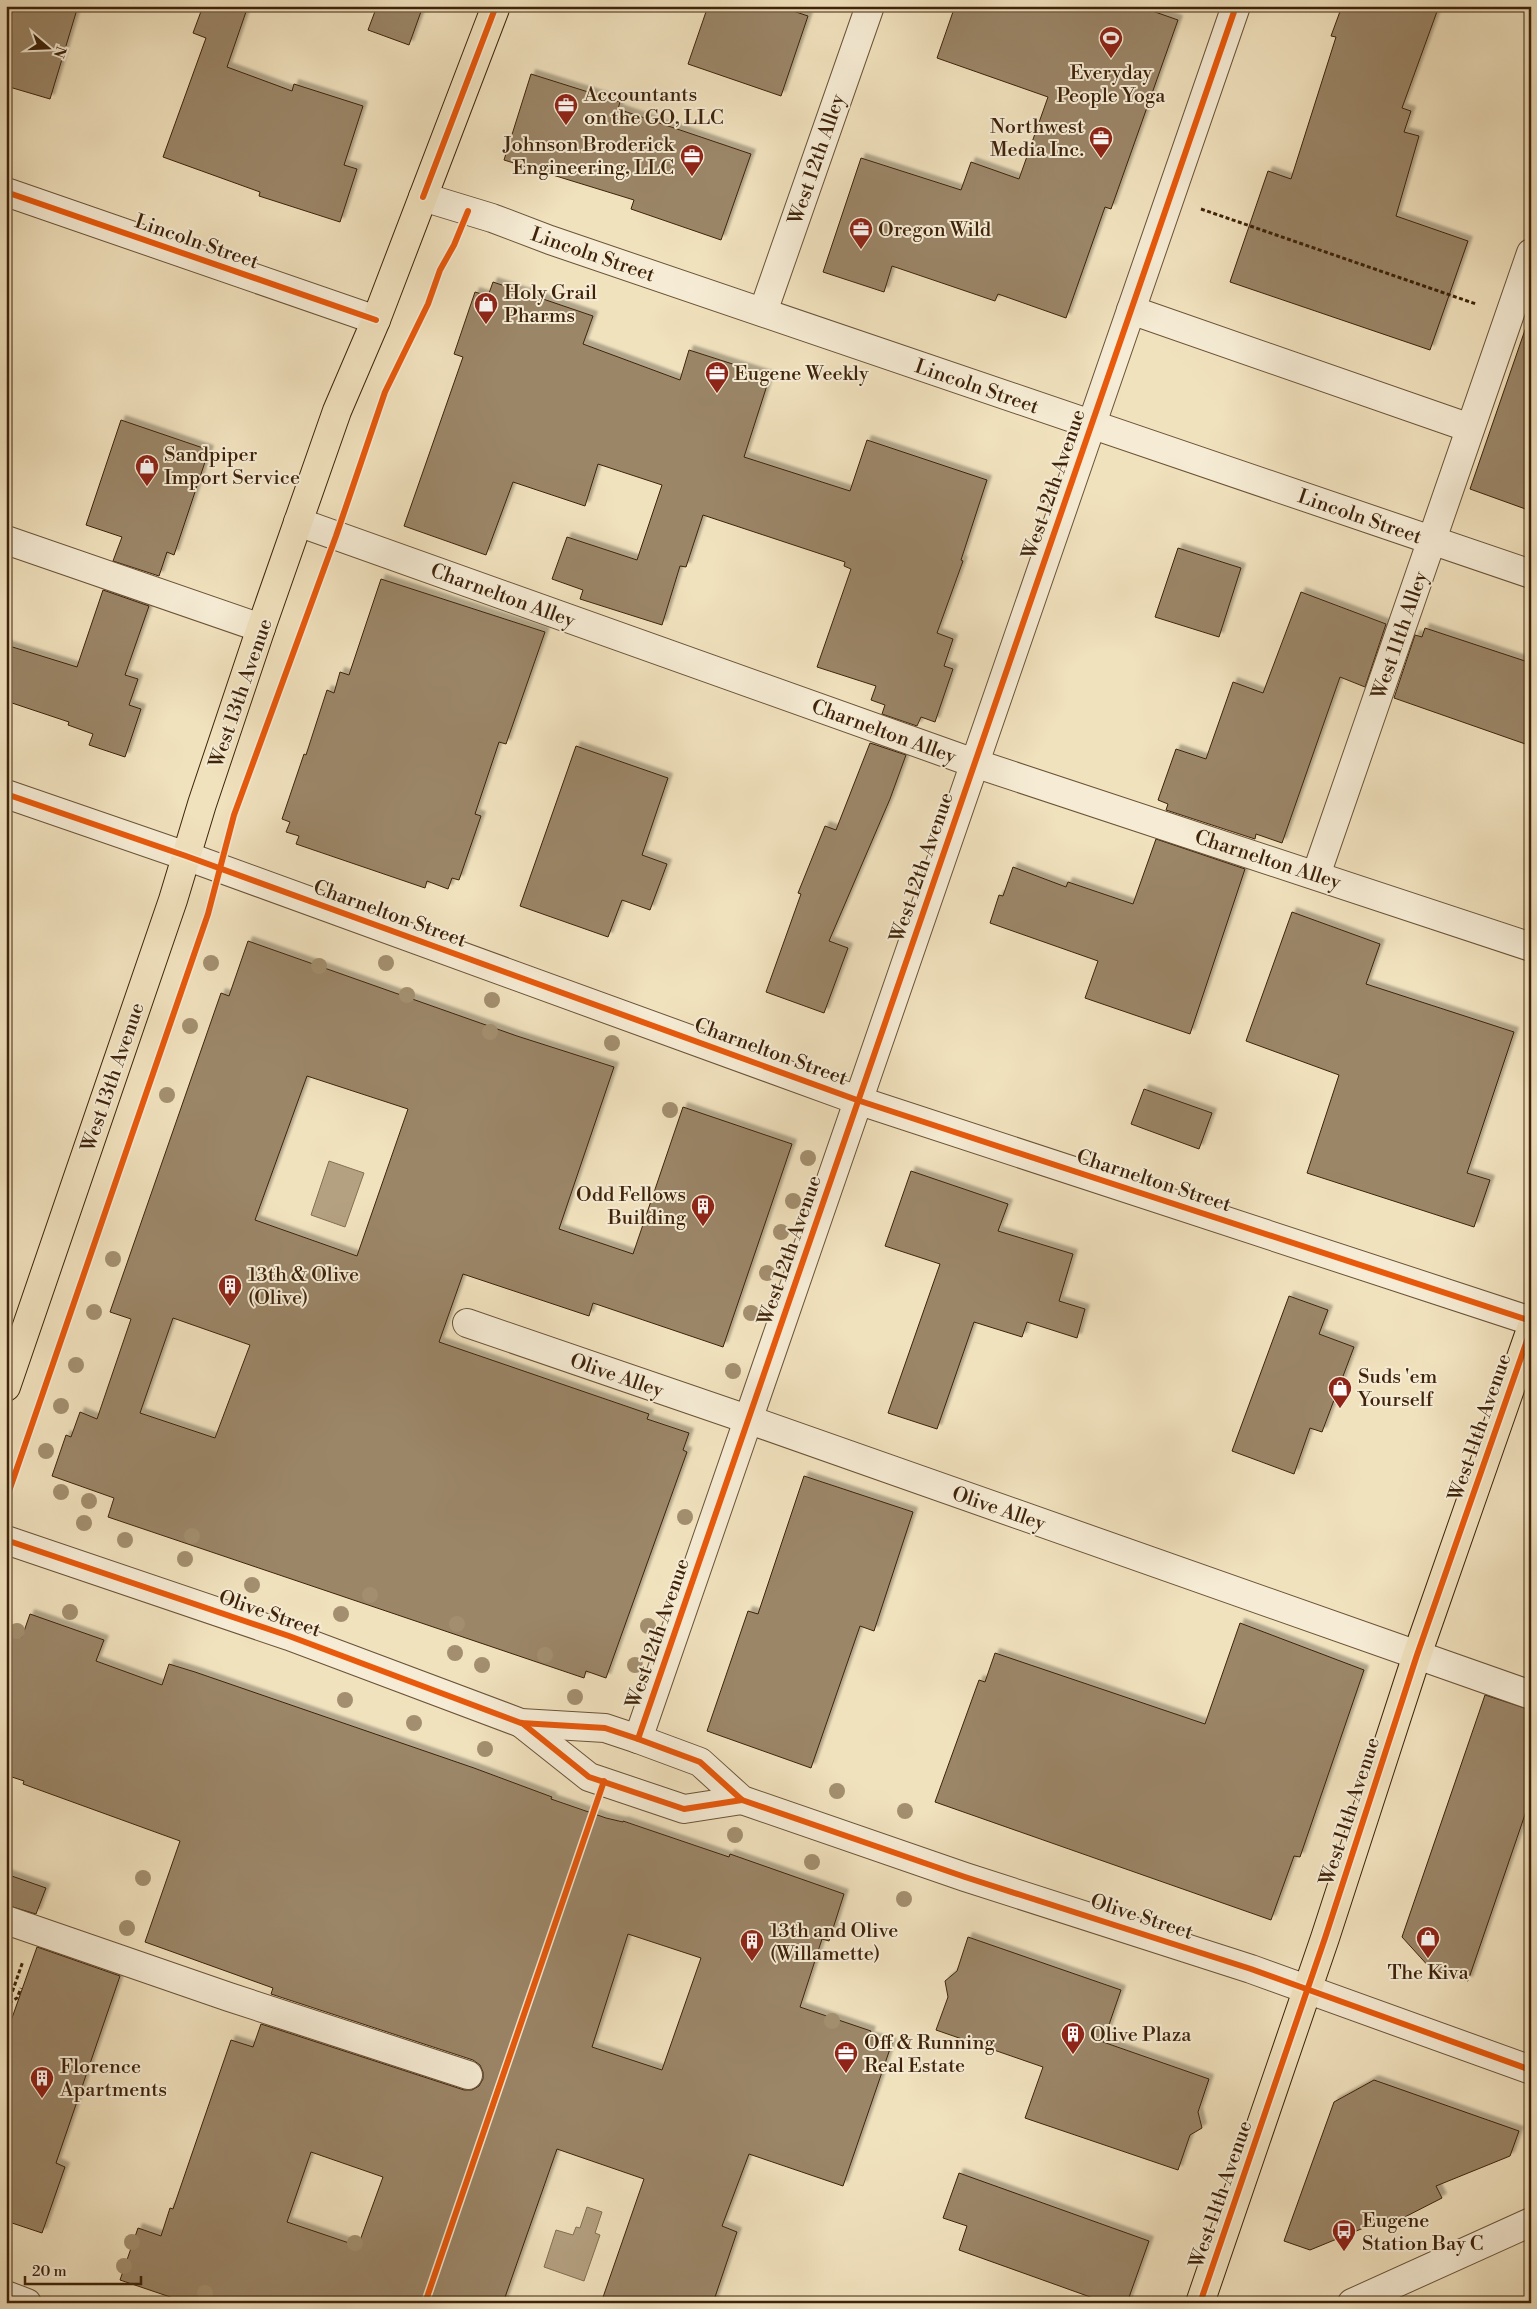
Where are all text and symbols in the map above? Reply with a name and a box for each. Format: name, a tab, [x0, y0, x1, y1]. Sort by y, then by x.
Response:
north arrow	[22, 22, 72, 72]
sports icon: Everyday People Yoga	[1098, 25, 1124, 59]
text: N	[49, 44, 70, 60]
place label: Everyday People Yoga	[1057, 61, 1166, 109]
place label: Accountants on the GO, LLC	[583, 83, 724, 131]
street label: West 12th Alley	[783, 91, 851, 229]
office icon: Accountants on the GO, LLC	[553, 92, 579, 126]
place label: Northwest Media Inc.	[990, 115, 1084, 163]
office icon: Northwest Media Inc.	[1088, 125, 1114, 159]
place label: Johnson Broderick Engineering, LLC	[502, 133, 676, 181]
office icon: Johnson Broderick Engineering, LLC	[679, 143, 705, 177]
street label: Lincoln Street	[131, 210, 262, 275]
office icon: Oregon Wild	[848, 216, 874, 250]
place label: Oregon Wild	[878, 218, 992, 243]
street label: Lincoln Street	[527, 223, 658, 288]
place label: Holy Grail Pharms	[504, 281, 597, 329]
shop icon: Holy Grail Pharms	[473, 291, 499, 325]
street label: Lincoln Street	[911, 355, 1042, 420]
office icon: Eugene Weekly	[704, 360, 730, 394]
place label: Eugene Weekly	[734, 362, 869, 387]
street label: West 12th Avenue	[1017, 406, 1092, 564]
place label: Sandpiper Import Service	[164, 443, 300, 491]
shop icon: Sandpiper Import Service	[134, 453, 160, 487]
street label: Lincoln Street	[1294, 485, 1425, 550]
street label: Charnelton Alley	[427, 559, 578, 634]
street label: West 11th Alley	[1367, 568, 1434, 704]
street label: West 13th Avenue	[204, 616, 279, 772]
street label: Charnelton Alley	[808, 695, 959, 770]
street label: West 12th Avenue	[885, 789, 960, 947]
street label: Charnelton Alley	[1191, 825, 1344, 896]
street label: Charnelton Street	[310, 875, 469, 954]
street label: West 13th Avenue	[76, 1000, 151, 1156]
street label: Charnelton Street	[691, 1013, 850, 1092]
street label: Charnelton Street	[1073, 1145, 1234, 1218]
street label: West 12th Avenue	[753, 1172, 828, 1330]
place label: Odd Fellows Building	[576, 1183, 687, 1231]
building icon: Odd Fellows Building	[690, 1193, 716, 1227]
place label: 13th & Olive (Olive)	[248, 1263, 359, 1311]
building icon: 13th & Olive (Olive)	[217, 1273, 243, 1307]
street label: Olive Alley	[566, 1349, 667, 1404]
street label: West 11th Avenue	[1443, 1350, 1517, 1505]
place label: Suds 'em Yourself	[1357, 1365, 1438, 1413]
shop icon: Suds 'em Yourself	[1327, 1375, 1353, 1409]
street label: Olive Alley	[948, 1482, 1049, 1537]
street label: West 12th Avenue	[621, 1555, 696, 1713]
street label: Olive Street	[215, 1585, 324, 1644]
street label: West 11th Avenue	[1314, 1734, 1386, 1890]
street label: Olive Street	[1087, 1889, 1196, 1946]
place label: 13th and Olive (Willamette)	[770, 1919, 898, 1967]
shop icon: The Kiva	[1415, 1925, 1441, 1959]
building icon: 13th and Olive (Willamette)	[739, 1928, 765, 1962]
place label: The Kiva	[1387, 1961, 1469, 1986]
building icon: Olive Plaza	[1060, 2021, 1086, 2055]
place label: Olive Plaza	[1090, 2023, 1192, 2048]
place label: Off & Running Real Estate	[864, 2031, 995, 2079]
office icon: Off & Running Real Estate	[833, 2040, 859, 2074]
place label: Florence Apartments	[59, 2055, 167, 2103]
building icon: Florence Apartments	[29, 2065, 55, 2099]
street label: West 11th Avenue	[1184, 2117, 1258, 2272]
place label: Eugene Station Bay C	[1362, 2209, 1484, 2257]
bus stop icon: Eugene Station Bay C	[1331, 2218, 1357, 2252]
scale bar	[25, 2254, 141, 2286]
text: 20 m	[32, 2262, 67, 2281]

